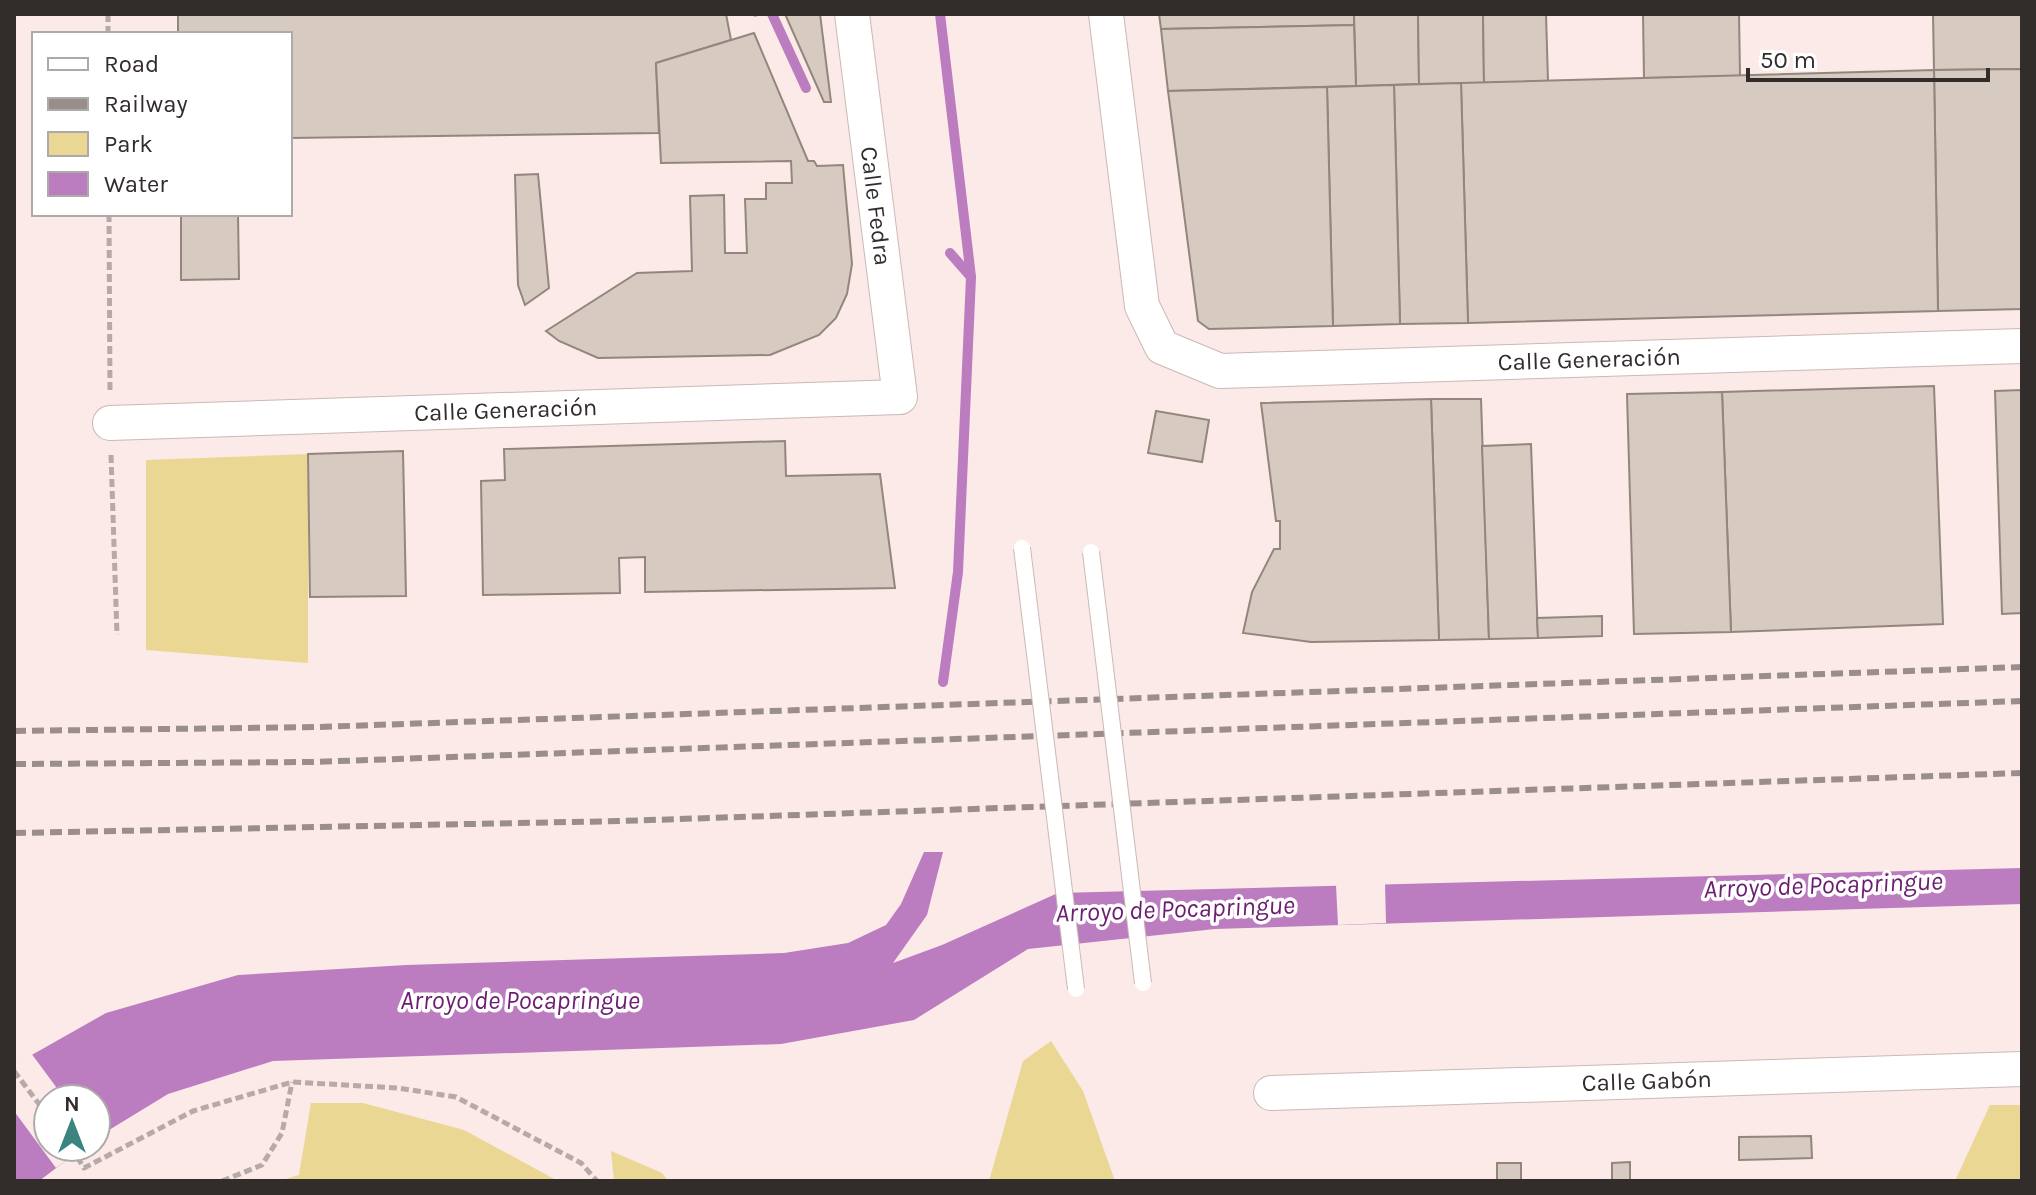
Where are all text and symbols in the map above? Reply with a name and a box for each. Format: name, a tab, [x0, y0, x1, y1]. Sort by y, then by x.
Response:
legend	[32, 32, 292, 216]
scale bar	[1748, 32, 1988, 82]
text: 50 m	[1760, 46, 1816, 74]
text: Road	[104, 50, 159, 78]
text: Railway	[104, 90, 188, 118]
text: Park	[104, 130, 153, 158]
street label: Calle Fedra	[855, 145, 897, 267]
text: Water	[104, 170, 168, 198]
street label: Calle Generación	[1497, 343, 1681, 376]
street label: Calle Generación	[414, 393, 598, 427]
water label: Arroyo de Pocapringue	[1703, 865, 1943, 905]
water label: Arroyo de Pocapringue	[1055, 889, 1295, 929]
water label: Arroyo de Pocapringue	[400, 985, 640, 1016]
street label: Calle Gabón	[1581, 1065, 1712, 1097]
north arrow	[32, 1083, 112, 1163]
text: N	[64, 1091, 80, 1117]

